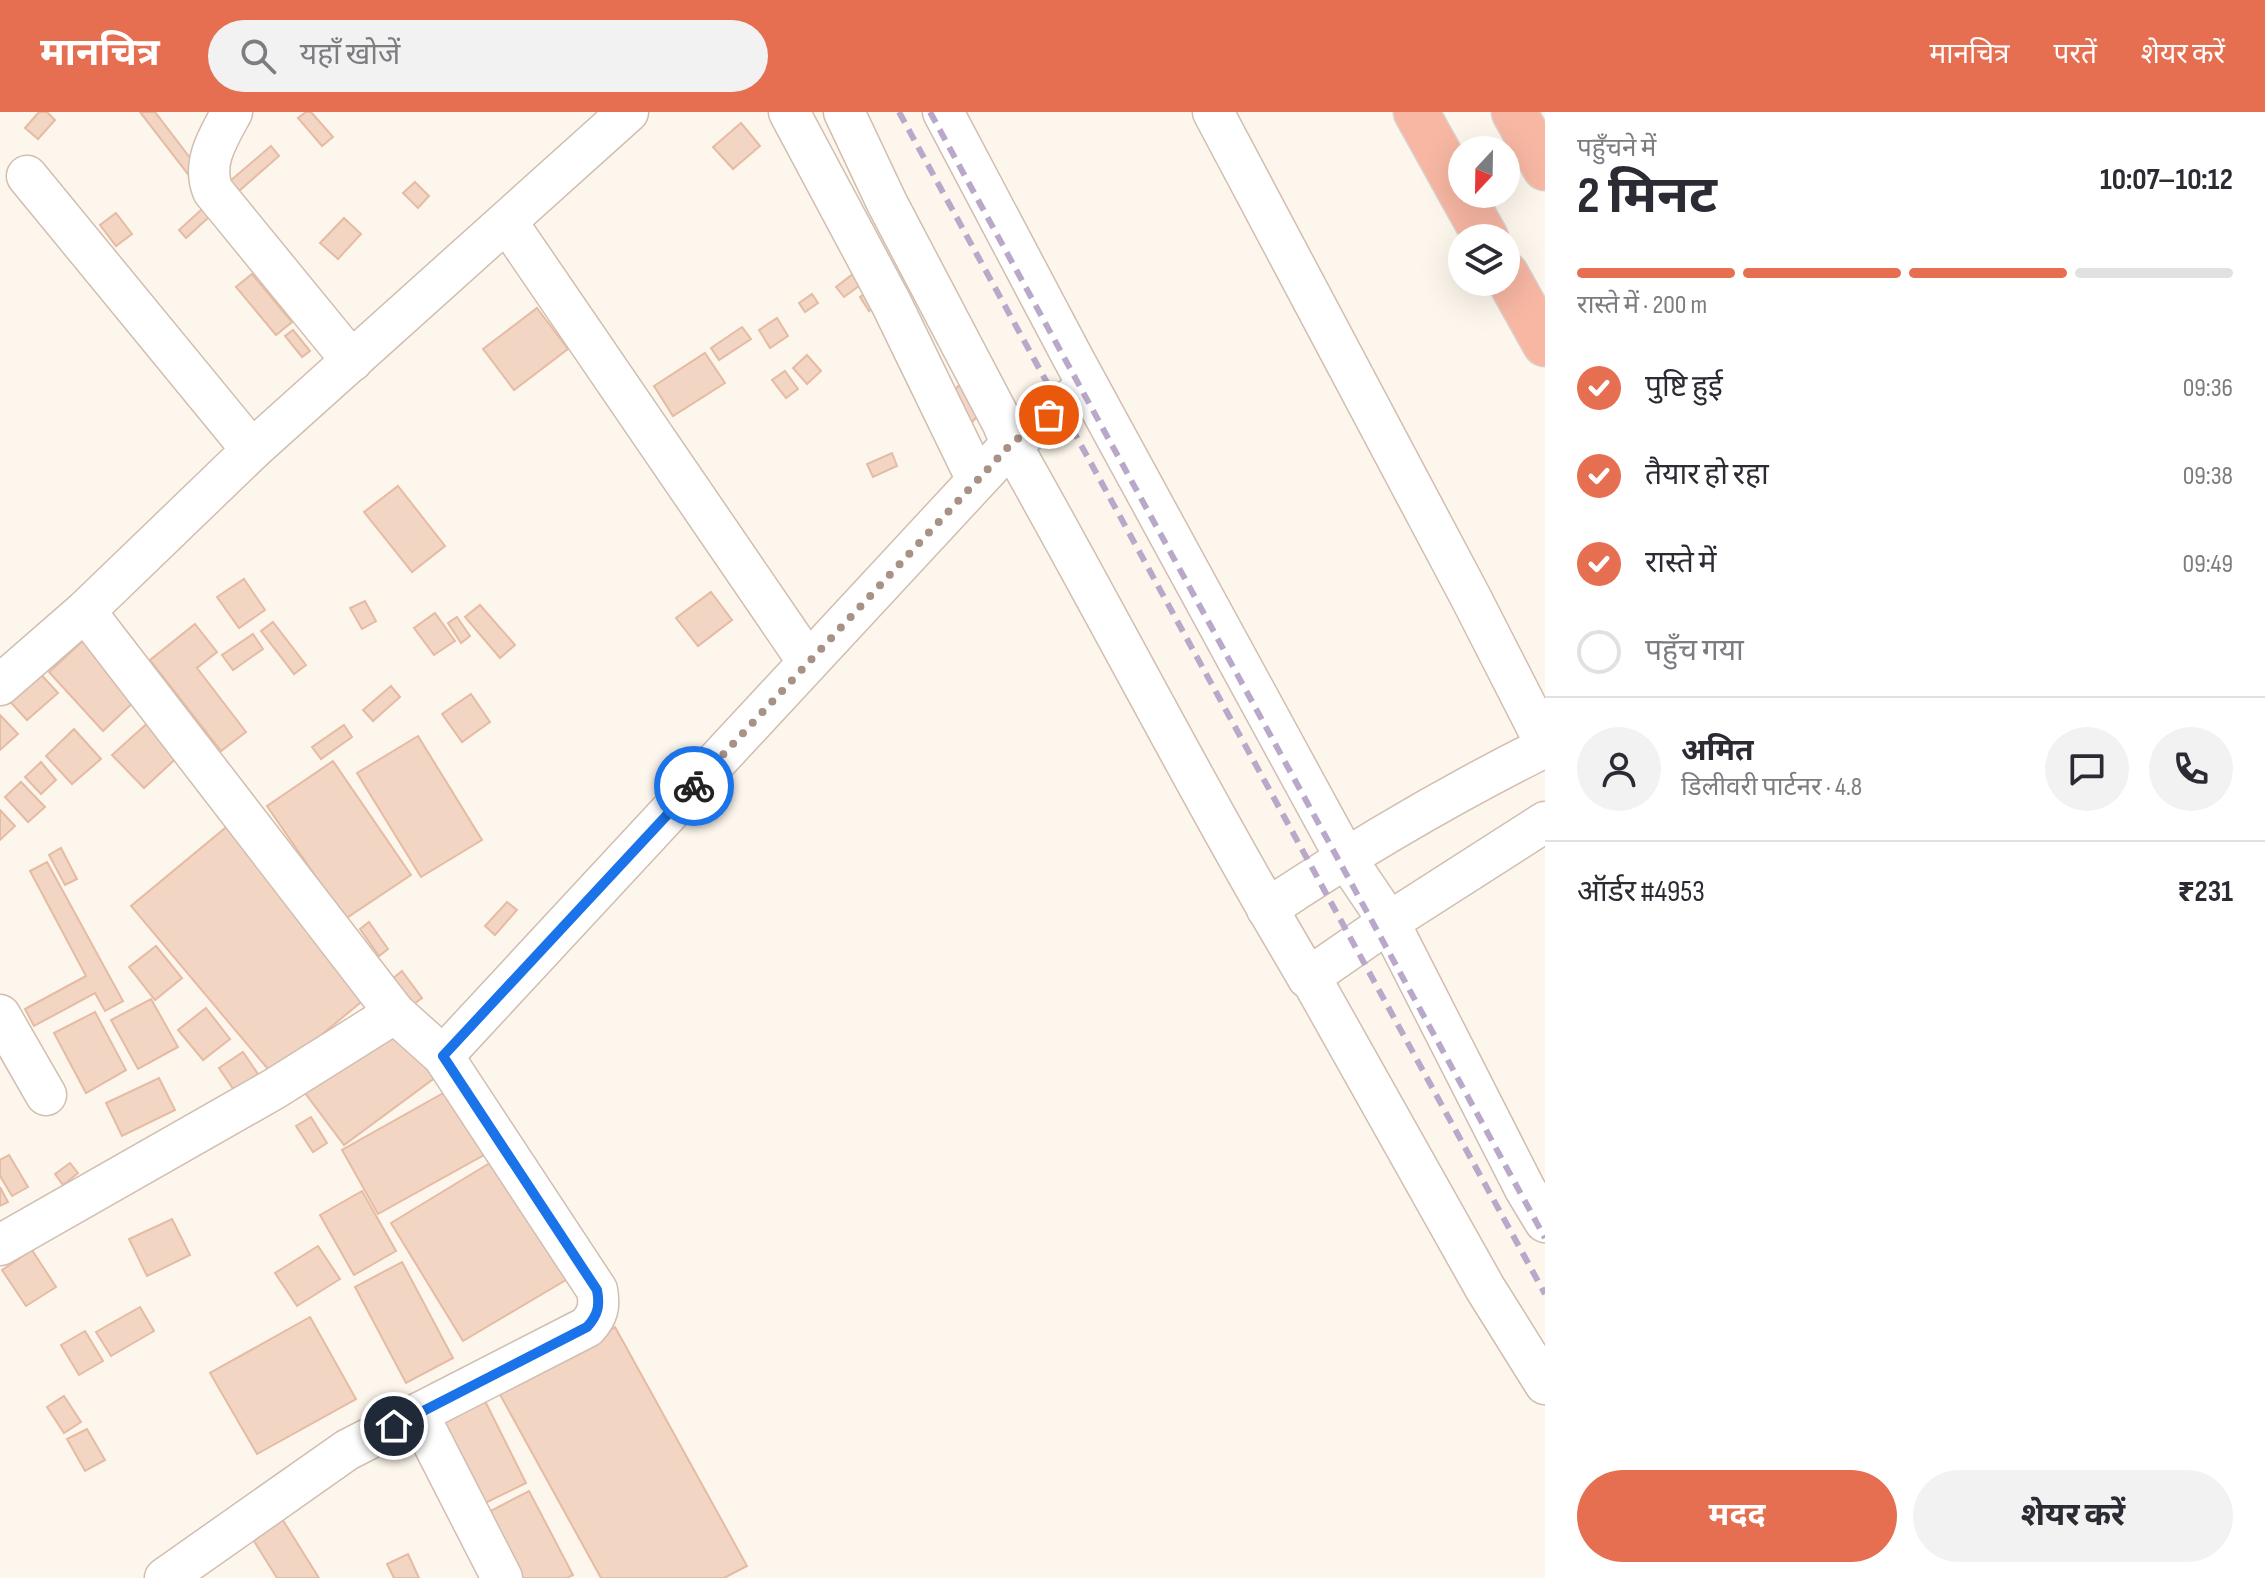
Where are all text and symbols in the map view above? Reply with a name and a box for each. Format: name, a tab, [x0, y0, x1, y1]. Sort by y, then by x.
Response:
search box	[208, 20, 768, 92]
text: मानचित्र	[40, 31, 160, 76]
icon: search	[236, 34, 280, 78]
text: यहाँ खोजें	[300, 37, 400, 73]
text: मानचित्र	[1930, 38, 2010, 71]
text: परतें	[2054, 38, 2097, 71]
text: शेयर करें	[2141, 38, 2225, 71]
text: पहुँचने में	[1577, 133, 1656, 164]
north arrow	[1448, 136, 1520, 208]
map controls	[1448, 136, 1520, 296]
text: 10:07–10:12	[2100, 162, 2233, 198]
text: 2 मिनट	[1577, 165, 1717, 228]
button: layers	[1448, 224, 1520, 296]
text: रास्ते में · 200 m	[1577, 290, 1707, 321]
icon: check	[1577, 366, 1621, 410]
text: पुष्टि हुई	[1645, 369, 1723, 405]
text: 09:36	[2183, 373, 2233, 404]
pin	[1015, 381, 1083, 449]
icon: bag	[1027, 393, 1071, 437]
icon: check	[1577, 454, 1621, 498]
text: तैयार हो रहा	[1645, 457, 1769, 493]
text: 09:38	[2183, 461, 2233, 492]
icon: check	[1577, 542, 1621, 586]
text: रास्ते में	[1645, 545, 1717, 581]
text: 09:49	[2183, 549, 2233, 580]
text: पहुँच गया	[1645, 633, 1744, 669]
button: person	[1577, 727, 1661, 811]
button: chat	[2045, 727, 2129, 811]
button: phone	[2149, 727, 2233, 811]
text: अमित	[1681, 733, 1754, 769]
courier	[654, 746, 734, 826]
icon: bike	[672, 764, 716, 808]
text: डिलीवरी पार्टनर · 4.8	[1681, 772, 1862, 803]
text: ऑर्डर #4953	[1577, 874, 1705, 910]
text: ₹231	[2177, 874, 2233, 910]
pin	[360, 1392, 428, 1460]
icon: home	[372, 1404, 416, 1448]
button: मदद	[1577, 1470, 1897, 1562]
button: शेयर करें	[1913, 1470, 2233, 1562]

